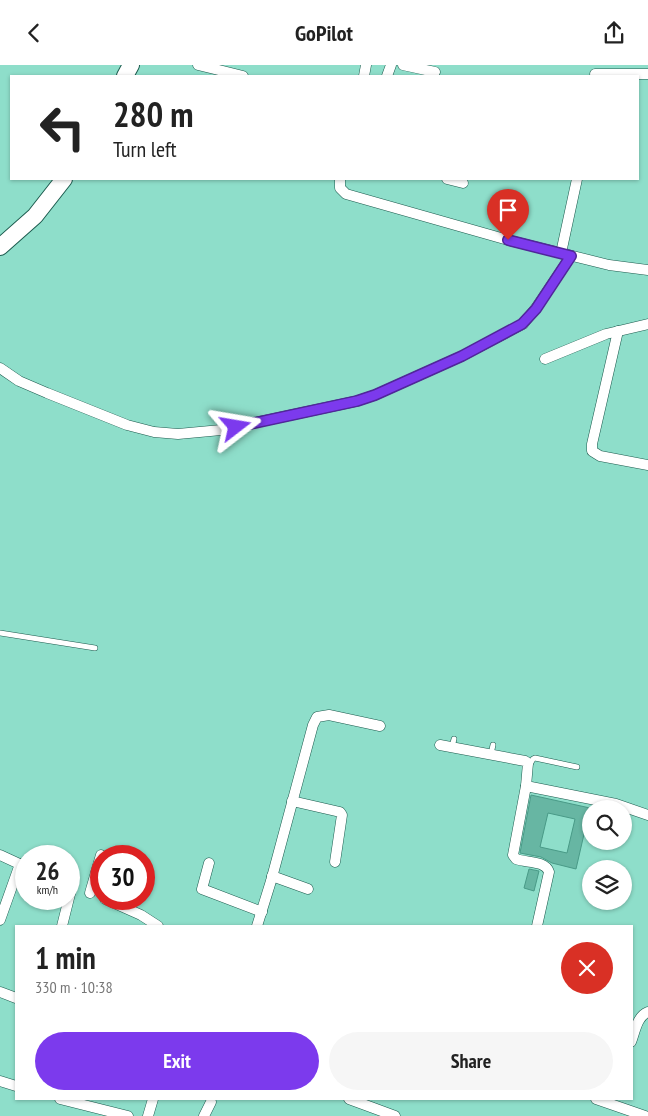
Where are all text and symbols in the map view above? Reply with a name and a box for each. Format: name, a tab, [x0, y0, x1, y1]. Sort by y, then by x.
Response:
icon: back	[20, 19, 48, 47]
text: GoPilot	[295, 19, 353, 47]
icon: share	[600, 19, 628, 47]
text: 280 m	[113, 91, 194, 137]
icon: left	[30, 95, 95, 160]
text: Turn left	[113, 135, 177, 163]
pin	[487, 189, 529, 240]
icon: arrive	[494, 196, 522, 224]
position arrow	[209, 400, 261, 452]
map controls	[582, 800, 632, 910]
button: search	[582, 800, 632, 850]
speed limit sign: 30	[90, 845, 155, 910]
text: 26	[36, 855, 59, 887]
button: layers	[582, 860, 632, 910]
text: km/h	[37, 882, 58, 897]
text: 1 min	[35, 938, 96, 977]
button: close	[561, 942, 613, 994]
text: 330 m · 10:38	[35, 977, 113, 997]
button: Exit	[35, 1032, 319, 1090]
button: Share	[329, 1032, 613, 1090]

